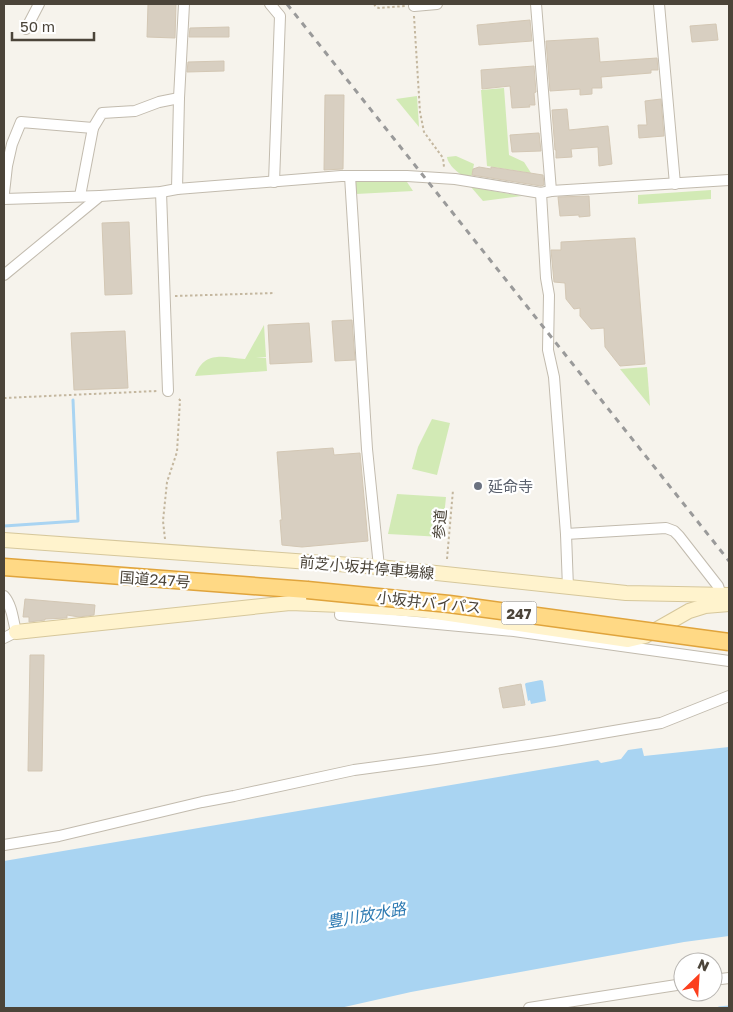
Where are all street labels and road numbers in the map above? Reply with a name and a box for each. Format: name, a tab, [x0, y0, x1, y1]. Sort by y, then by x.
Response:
street label: 参道	[429, 508, 449, 540]
street label: 前芝小坂井停車場線	[299, 552, 435, 582]
street label: 国道247号	[119, 568, 191, 590]
street label: 小坂井バイパス	[376, 588, 482, 616]
road number: 247	[502, 602, 536, 624]

